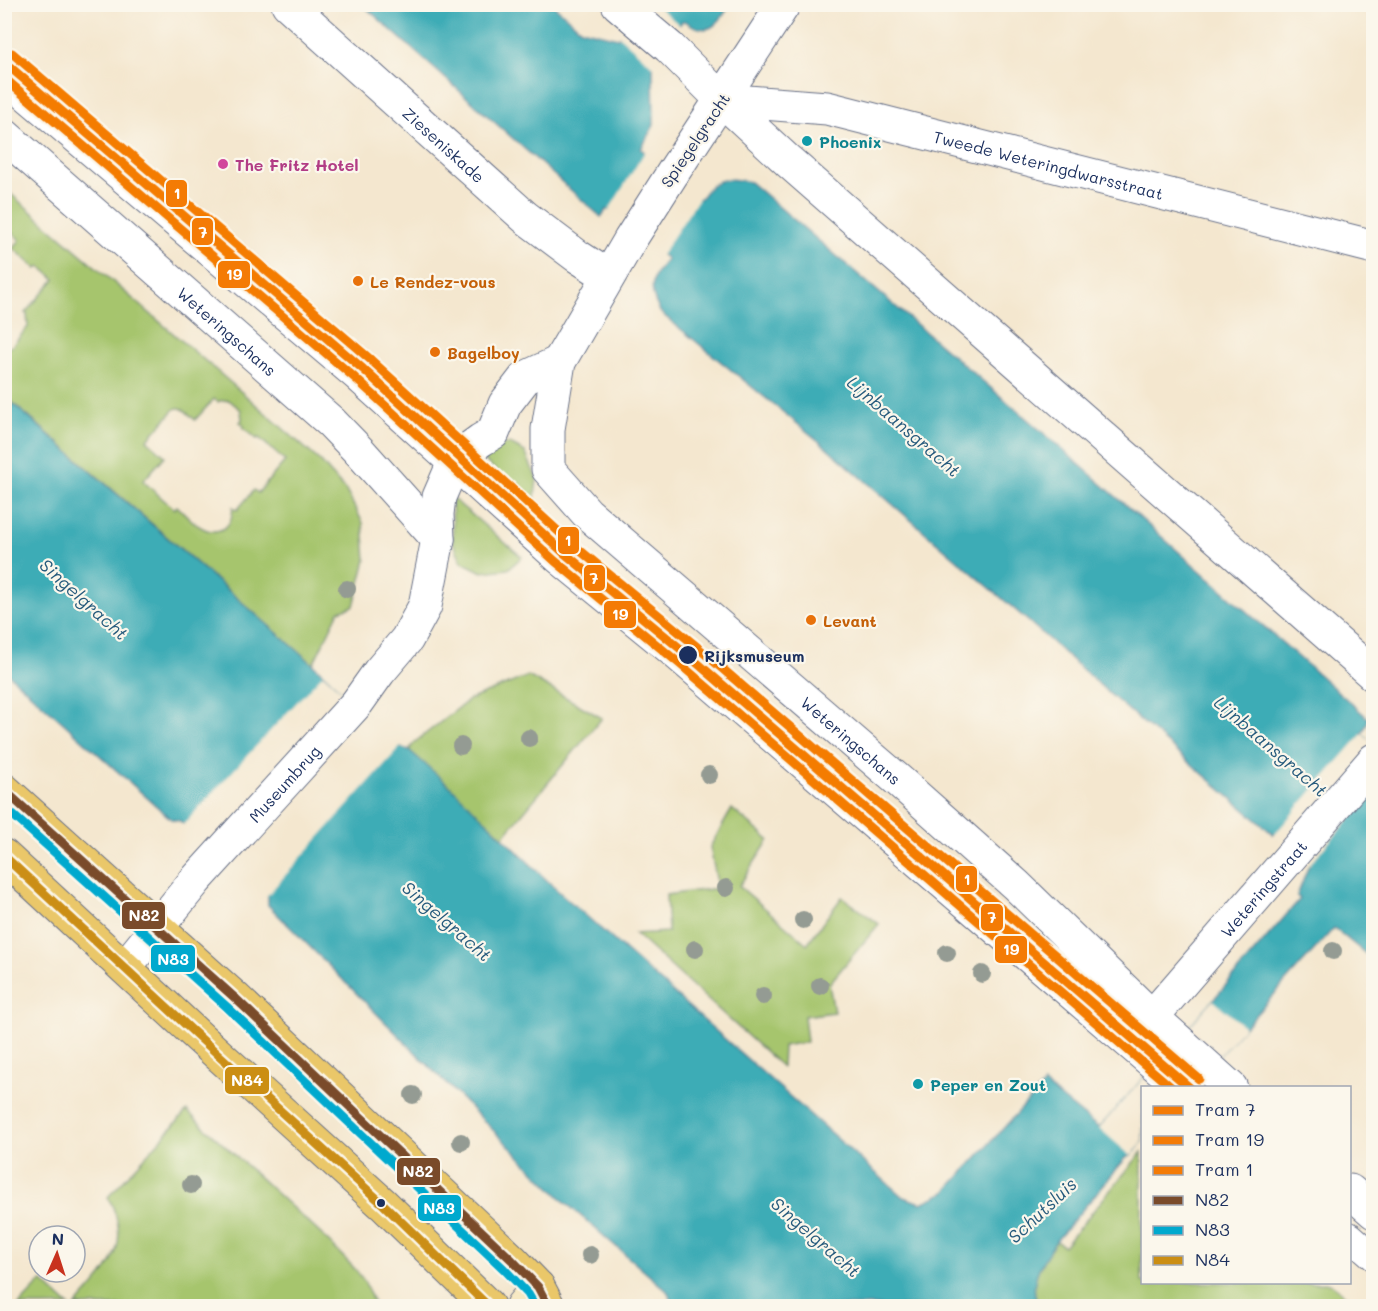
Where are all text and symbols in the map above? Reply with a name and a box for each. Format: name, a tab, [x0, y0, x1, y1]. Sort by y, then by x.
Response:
street label: Spiegelgracht	[656, 89, 734, 191]
street label: Zieseniskade	[399, 102, 490, 187]
street label: Tweede Weteringdwarsstraat	[931, 125, 1166, 204]
place label: Phoenix	[819, 131, 881, 152]
marker: Phoenix	[800, 134, 814, 148]
place label: The Fritz Hotel	[235, 154, 359, 175]
marker: The Fritz Hotel	[216, 157, 230, 171]
line badge: 1	[165, 179, 188, 208]
text: 1	[173, 182, 181, 203]
line badge: 7	[191, 217, 214, 246]
text: 7	[199, 221, 208, 242]
line badge: 19	[217, 260, 251, 289]
text: 19	[226, 263, 243, 284]
place label: Le Rendez-vous	[370, 271, 495, 292]
marker: Le Rendez-vous	[351, 274, 365, 288]
street label: Weteringschans	[173, 282, 281, 380]
place label: Bagelboy	[447, 342, 520, 363]
marker: Bagelboy	[428, 345, 442, 359]
water label: Lijnbaansgracht	[842, 370, 966, 482]
line badge: 1	[557, 526, 580, 555]
text: 1	[564, 529, 572, 550]
water label: Singelgracht	[35, 553, 133, 645]
line badge: 7	[583, 564, 606, 592]
text: 7	[590, 567, 599, 588]
line badge: 19	[603, 600, 637, 629]
text: 19	[612, 603, 629, 624]
place label: Levant	[823, 610, 877, 631]
marker: Levant	[804, 613, 818, 627]
marker: Rijksmuseum	[677, 644, 699, 666]
place label: Rijksmuseum	[704, 645, 805, 666]
water label: Lijnbaansgracht	[1209, 690, 1333, 802]
street label: Weteringschans	[797, 691, 905, 789]
street label: Museumbrug	[243, 740, 324, 826]
street label: Weteringstraat	[1215, 835, 1311, 941]
line badge: 1	[955, 865, 978, 893]
text: 1	[963, 868, 971, 889]
water label: Singelgracht	[397, 876, 497, 966]
line badge: N82	[121, 901, 166, 930]
line badge: 7	[980, 903, 1004, 932]
text: N82	[128, 904, 160, 925]
text: 7	[988, 906, 997, 927]
line badge: 19	[994, 935, 1028, 964]
text: 19	[1003, 938, 1020, 959]
line badge: N83	[150, 944, 196, 973]
text: N83	[157, 948, 189, 969]
line badge: N84	[224, 1066, 270, 1095]
text: N84	[231, 1069, 263, 1090]
place label: Peper en Zout	[930, 1074, 1046, 1095]
marker: Peper en Zout	[911, 1077, 925, 1091]
legend	[1141, 1086, 1351, 1284]
text: Tram 7	[1195, 1097, 1255, 1121]
text: Tram 19	[1195, 1127, 1264, 1151]
line badge: N82	[396, 1157, 441, 1186]
text: Tram 1	[1195, 1157, 1253, 1181]
text: N82	[402, 1160, 434, 1181]
water label: Schutsluis	[1002, 1172, 1082, 1248]
text: N82	[1195, 1187, 1229, 1211]
water label: Singelgracht	[766, 1192, 866, 1282]
line badge: N83	[417, 1194, 462, 1222]
unlabelled marker	[375, 1197, 387, 1209]
text: N83	[423, 1197, 455, 1218]
text: N83	[1195, 1217, 1230, 1241]
north arrow	[27, 1224, 87, 1284]
text: N	[51, 1228, 64, 1249]
text: N84	[1195, 1247, 1230, 1271]

